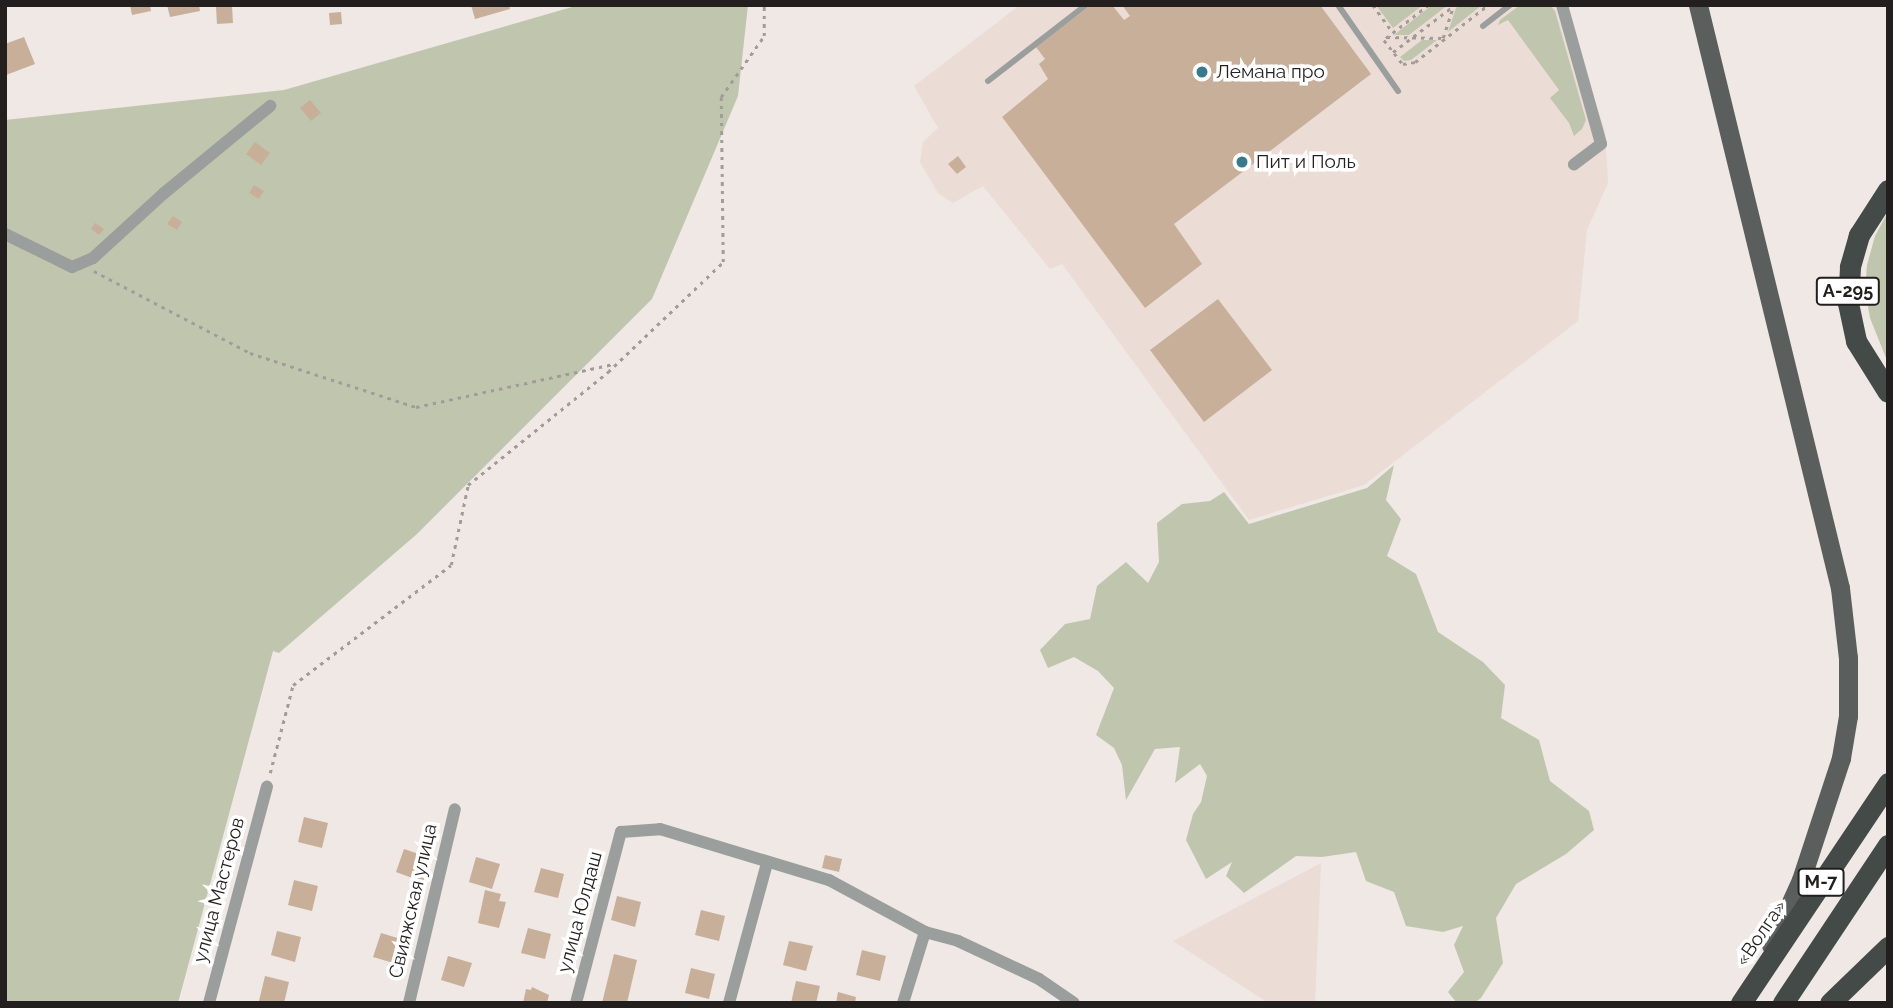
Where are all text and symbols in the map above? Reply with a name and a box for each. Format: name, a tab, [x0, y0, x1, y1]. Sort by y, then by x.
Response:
place label: Лемана про	[1216, 61, 1325, 83]
marker: Лемана про	[1194, 64, 1210, 80]
place label: Пит и Поль	[1256, 151, 1356, 173]
marker: Пит и Поль	[1234, 154, 1250, 170]
road number: А-295	[1815, 276, 1881, 306]
street label: улица Мастеров	[189, 815, 249, 965]
street label: Свияжская улица	[384, 821, 442, 981]
street label: улица Юлдаш	[553, 849, 607, 975]
road number: М-7	[1797, 868, 1846, 897]
street label: «Волга»	[1731, 896, 1791, 970]

